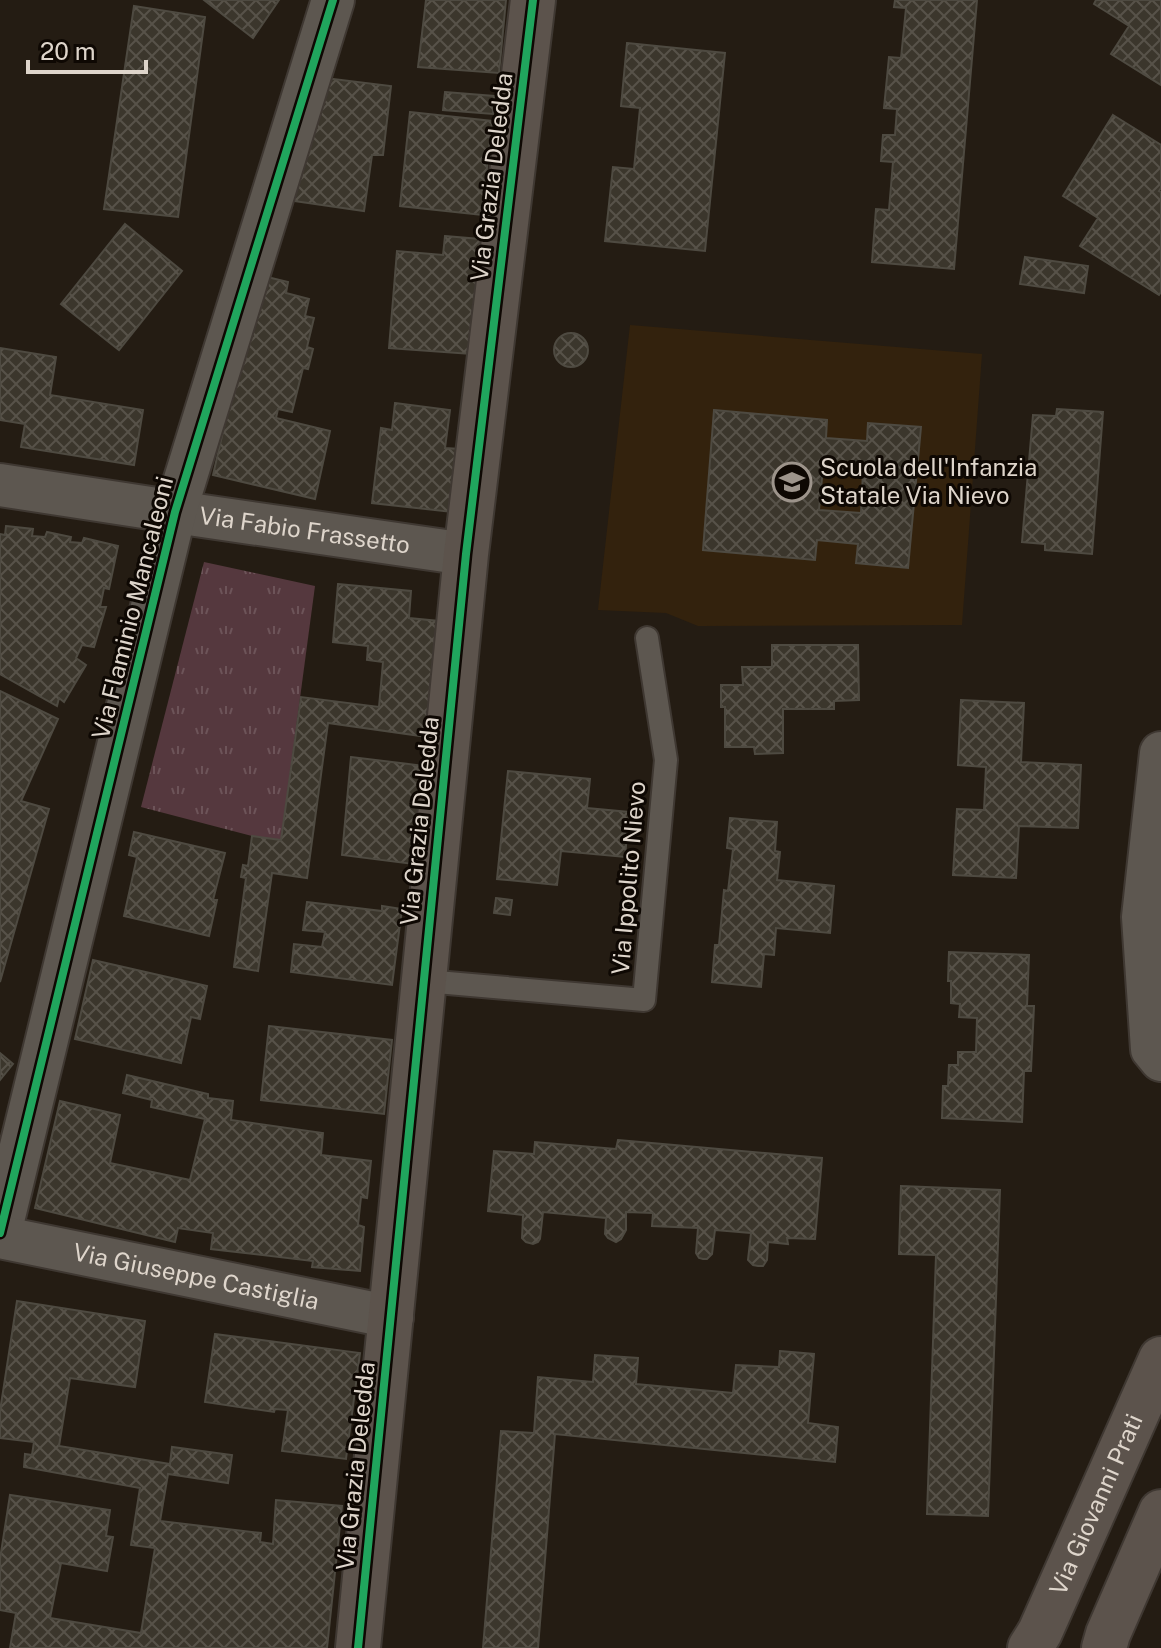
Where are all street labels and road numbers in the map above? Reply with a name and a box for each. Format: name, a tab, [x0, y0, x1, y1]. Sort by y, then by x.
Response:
street label: Via Grazia Deledda	[464, 71, 518, 283]
street label: Via Flaminio Mancaleoni	[86, 473, 178, 742]
street label: Via Fabio Frassetto	[198, 501, 412, 559]
street label: Via Grazia Deledda	[394, 715, 444, 927]
street label: Via Ippolito Nievo	[606, 780, 650, 976]
street label: Via Giuseppe Castiglia	[71, 1237, 322, 1315]
street label: Via Grazia Deledda	[330, 1360, 380, 1572]
street label: Via Giovanni Prati	[1043, 1410, 1148, 1599]

